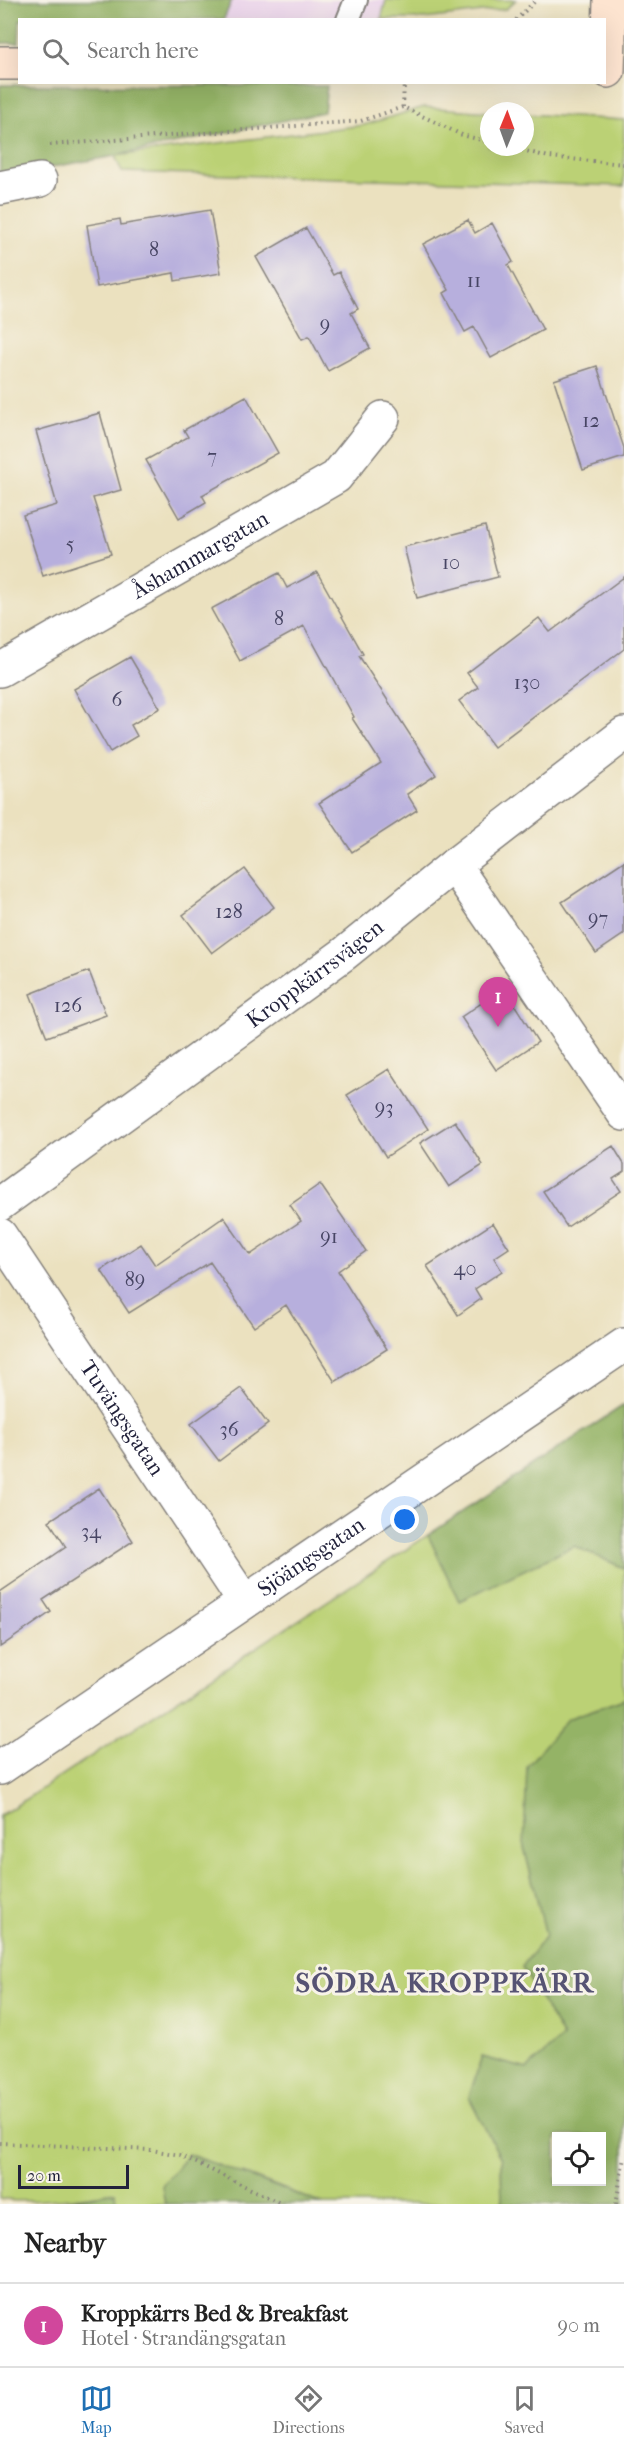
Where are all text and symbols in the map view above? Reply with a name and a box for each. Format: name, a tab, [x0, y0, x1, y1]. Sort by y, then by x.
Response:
search box	[18, 18, 606, 84]
icon: search	[39, 35, 72, 68]
text: Search here	[87, 38, 199, 64]
north arrow	[480, 102, 534, 156]
house number: 8	[149, 238, 159, 261]
house number: 11	[467, 269, 481, 292]
house number: 9	[320, 313, 330, 336]
house number: 12	[582, 409, 600, 432]
house number: 7	[207, 445, 217, 468]
street label: Åshammargatan	[126, 505, 274, 605]
house number: 5	[66, 533, 74, 556]
house number: 10	[442, 551, 460, 574]
house number: 8	[274, 607, 284, 630]
house number: 130	[514, 671, 540, 694]
house number: 6	[112, 688, 123, 711]
house number: 128	[215, 900, 243, 923]
house number: 97	[588, 907, 608, 930]
street label: Kroppkärrsvägen	[241, 914, 389, 1034]
pin: 1	[478, 978, 518, 1027]
house number: 126	[54, 994, 82, 1017]
house number: 93	[375, 1096, 393, 1119]
house number: 91	[320, 1225, 338, 1248]
house number: 40	[454, 1257, 476, 1280]
house number: 89	[125, 1268, 145, 1291]
street label: Tuvängsgatan	[74, 1355, 170, 1481]
house number: 36	[219, 1418, 239, 1441]
your location	[390, 1505, 419, 1534]
street label: Sjöängsgatan	[253, 1511, 370, 1602]
house number: 34	[81, 1520, 102, 1543]
district label: SÖDRA KROPPKÄRR	[296, 1966, 595, 1999]
map controls	[552, 2132, 606, 2186]
button: locate	[552, 2132, 606, 2186]
scale bar	[18, 2162, 129, 2190]
text: 20 m	[27, 2166, 61, 2185]
text: Nearby	[24, 2228, 106, 2259]
text: Kroppkärrs Bed & Breakfast	[81, 2301, 348, 2327]
text: 1	[40, 2314, 47, 2337]
text: 90 m	[558, 2314, 600, 2337]
text: Hotel · Strandängsgatan	[81, 2327, 286, 2350]
tab: Map	[80, 2382, 113, 2437]
tab: Directions	[273, 2382, 345, 2437]
tab: Saved	[504, 2382, 544, 2437]

